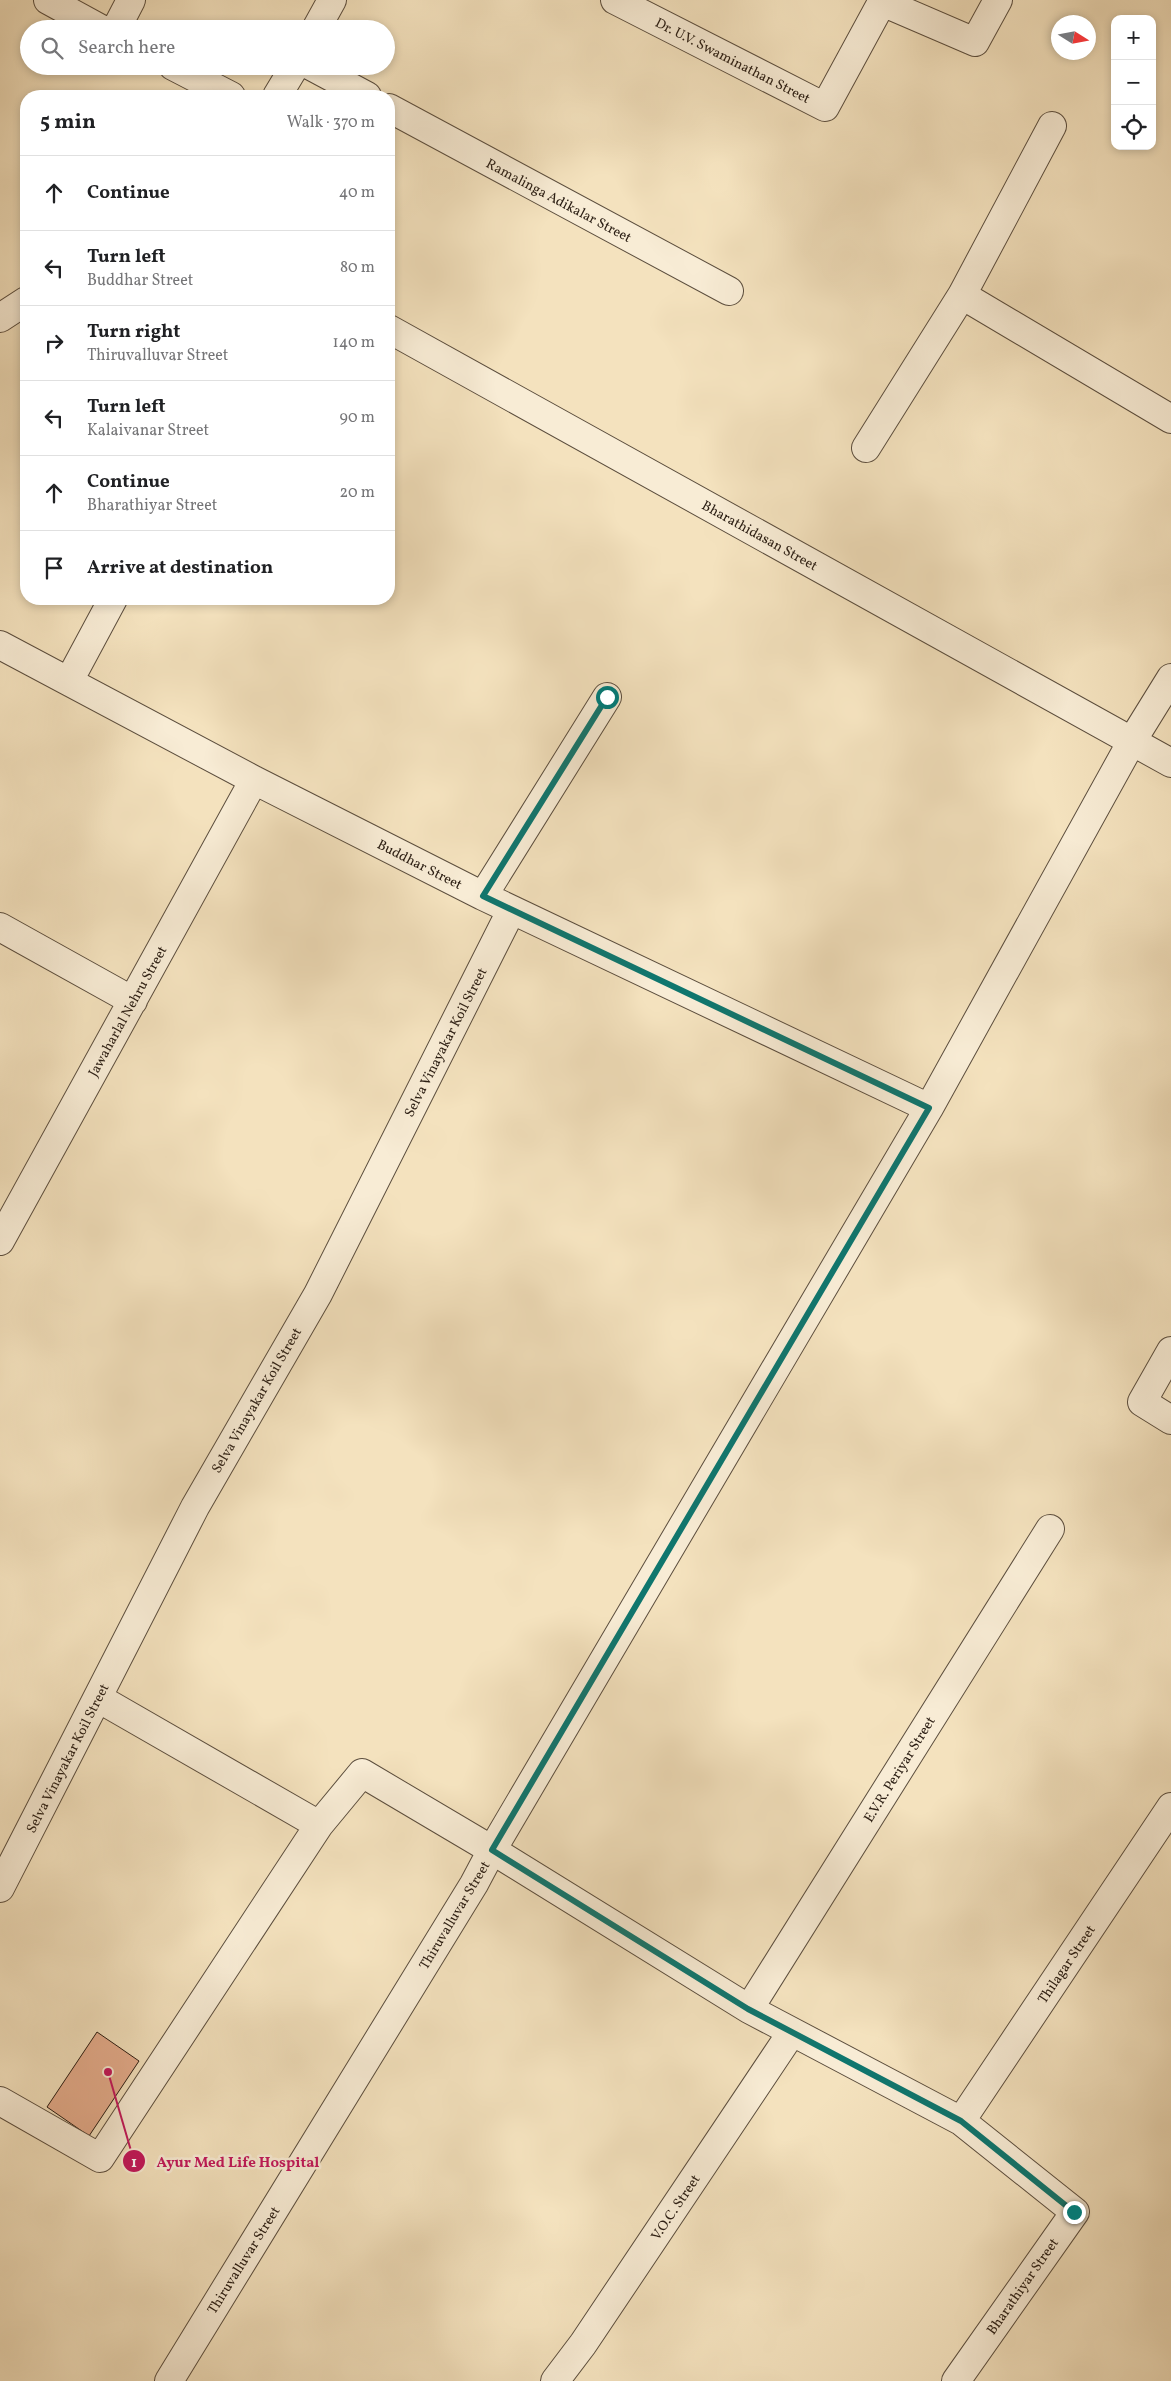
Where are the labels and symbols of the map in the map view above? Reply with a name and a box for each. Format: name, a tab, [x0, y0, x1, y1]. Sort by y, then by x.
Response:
street label: Dr. U.V. Swaminathan Street	[652, 14, 813, 109]
north arrow	[1051, 15, 1096, 60]
street label: Ramalinga Adikalar Street	[482, 155, 635, 248]
street label: Bharathidasan Street	[698, 497, 821, 576]
route start	[596, 686, 619, 709]
street label: Buddhar Street	[374, 836, 465, 895]
street label: Jawaharlal Nehru Street	[84, 943, 172, 1081]
street label: Selva Vinayakar Koil Street	[400, 965, 492, 1121]
street label: Selva Vinayakar Koil Street	[208, 1324, 307, 1477]
street label: Selva Vinayakar Koil Street	[22, 1681, 114, 1837]
street label: E.V.R. Periyar Street	[860, 1713, 941, 1826]
street label: Thiruvalluvar Street	[415, 1858, 495, 1974]
street label: Thilagar Street	[1034, 1922, 1101, 2008]
callout: Ayur Med Life Hospital	[121, 2146, 329, 2176]
text: 1	[131, 2153, 137, 2174]
text: Ayur Med Life Hospital	[157, 2153, 319, 2174]
street label: V.O.C. Street	[647, 2171, 705, 2245]
route end	[1063, 2201, 1086, 2224]
street label: Thiruvalluvar Street	[203, 2203, 285, 2318]
street label: Bharathiyar Street	[983, 2235, 1064, 2339]

